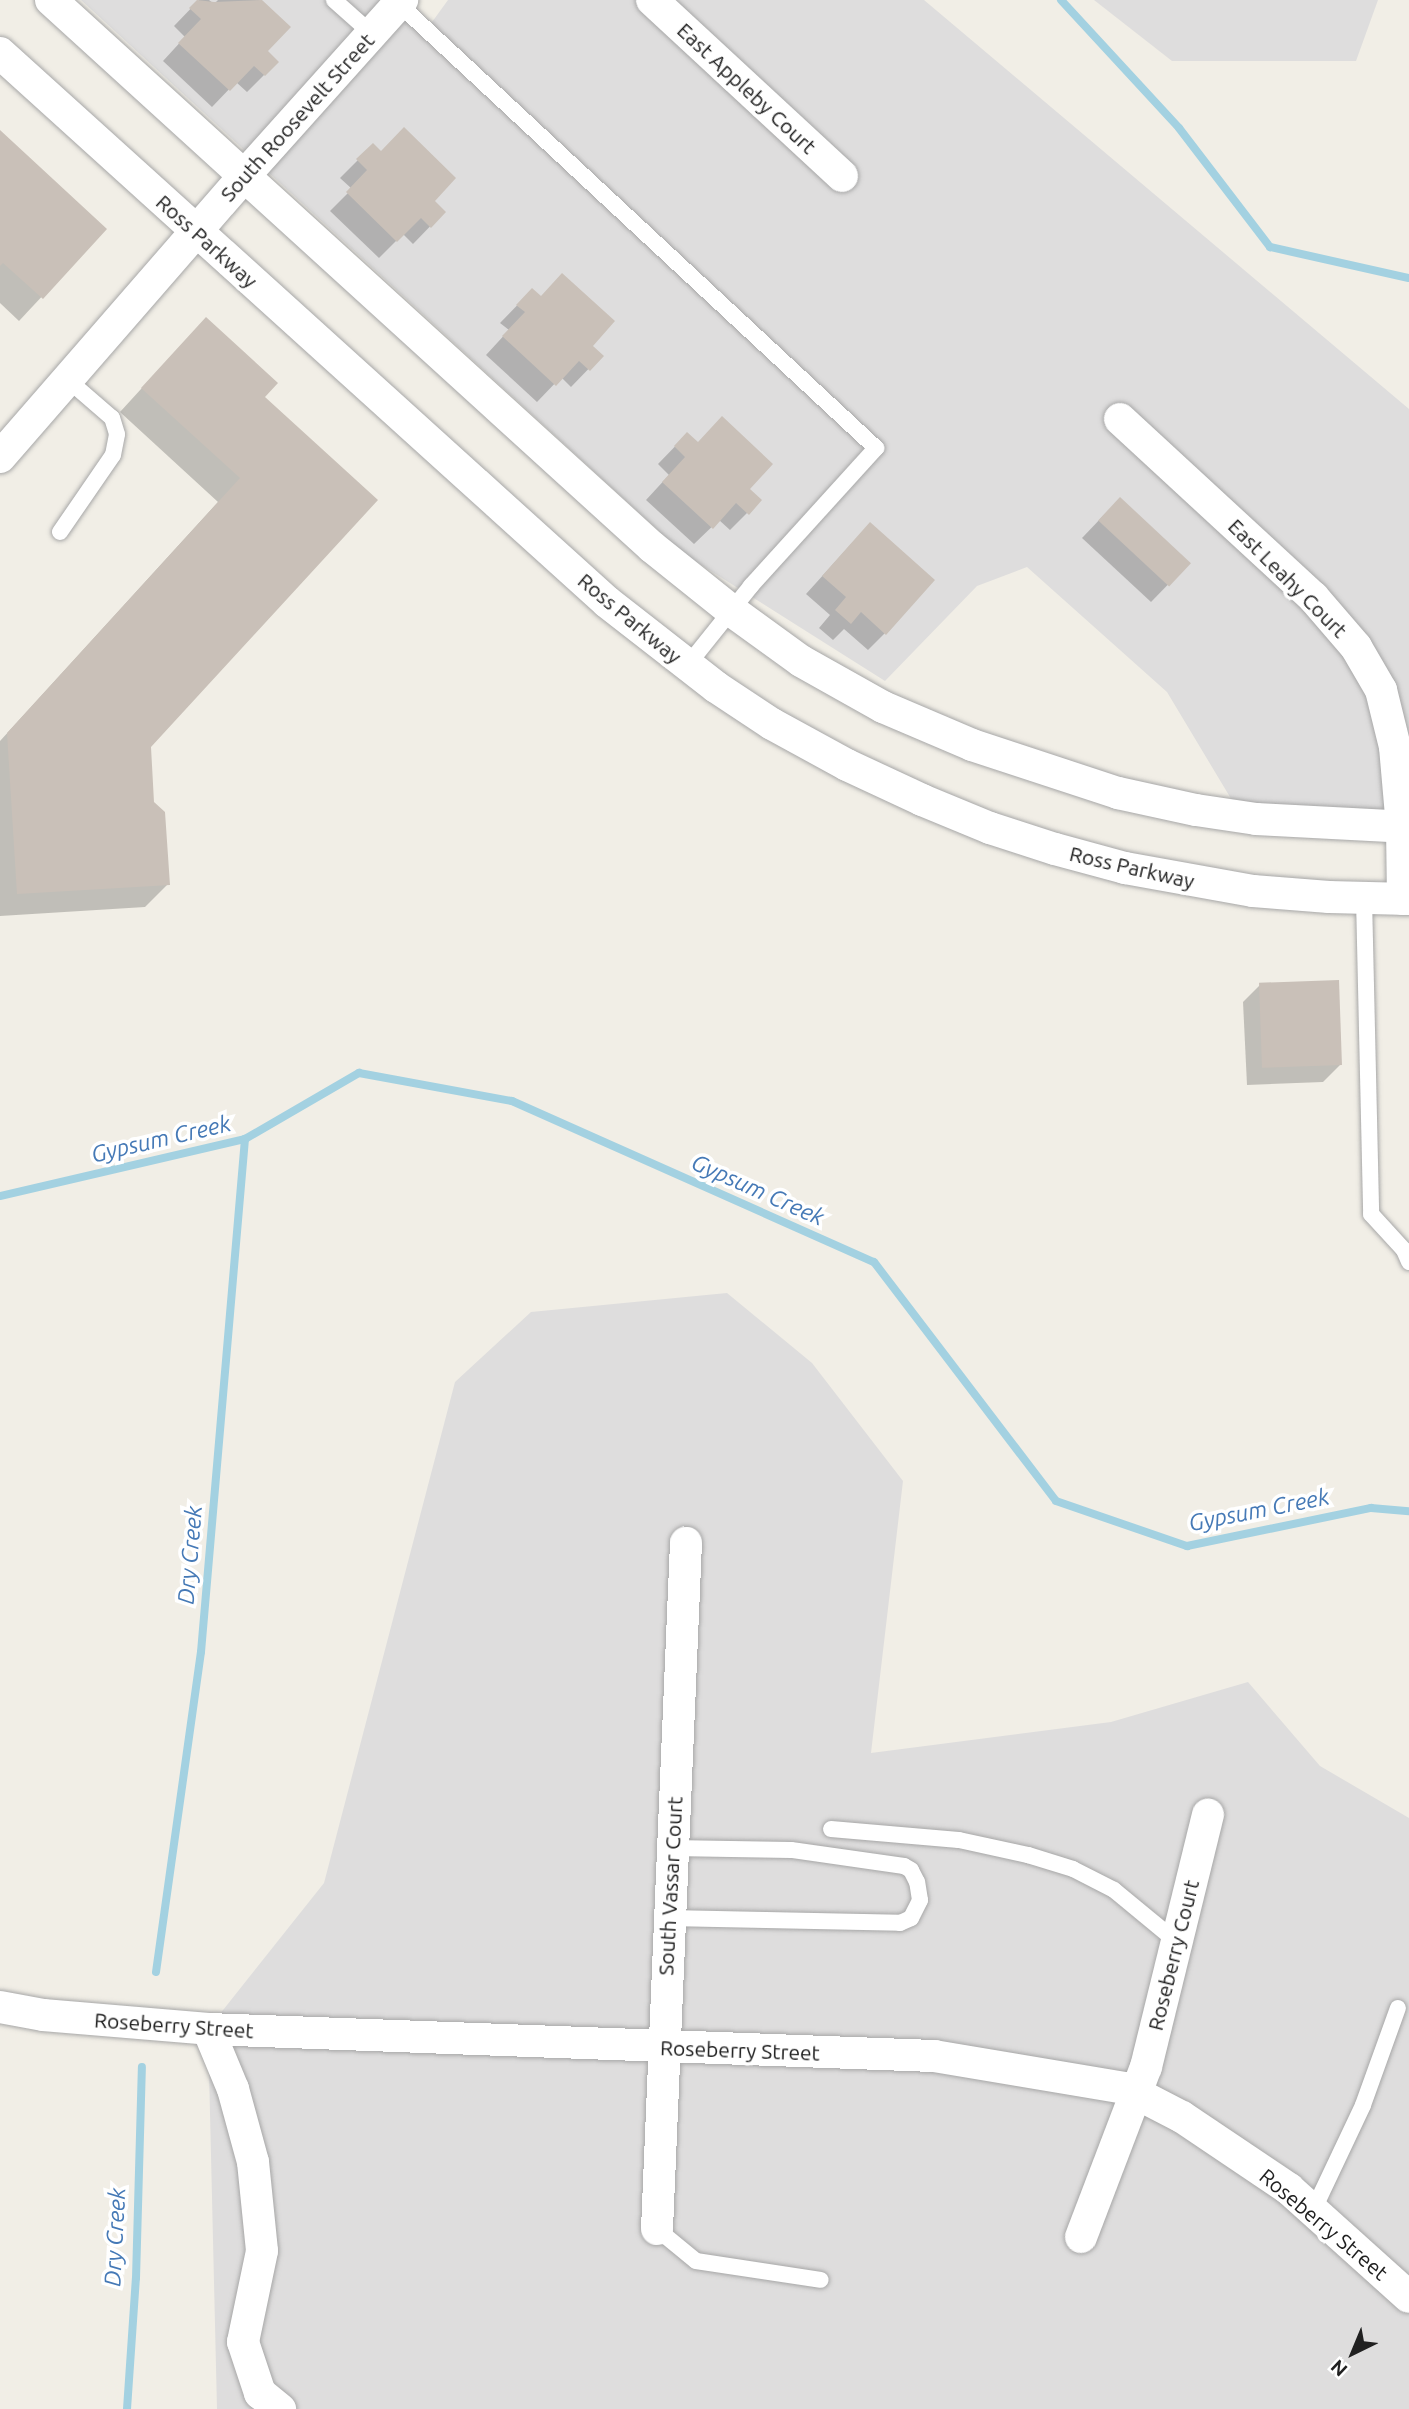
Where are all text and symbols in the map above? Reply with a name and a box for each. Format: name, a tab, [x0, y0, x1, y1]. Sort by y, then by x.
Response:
street label: East Appleby Court	[672, 17, 822, 159]
street label: South Roosevelt Street	[215, 28, 379, 206]
street label: Ross Parkway	[151, 189, 263, 293]
street label: East Leahy Court	[1223, 513, 1353, 643]
street label: Ross Parkway	[573, 567, 687, 669]
street label: Ross Parkway	[1067, 840, 1197, 894]
water label: Gypsum Creek	[88, 1109, 234, 1169]
water label: Gypsum Creek	[687, 1148, 829, 1232]
water label: Gypsum Creek	[1186, 1483, 1332, 1537]
water label: Dry Creek	[172, 1504, 208, 1606]
street label: South Vassar Court	[653, 1796, 687, 1976]
street label: Roseberry Court	[1142, 1877, 1204, 2033]
street label: Roseberry Street	[93, 2007, 255, 2043]
street label: Roseberry Street	[660, 2035, 820, 2065]
street label: Roseberry Street	[1255, 2163, 1393, 2285]
water label: Dry Creek	[99, 2187, 131, 2287]
north arrow	[1318, 2318, 1388, 2388]
text: N	[1326, 2355, 1351, 2381]

